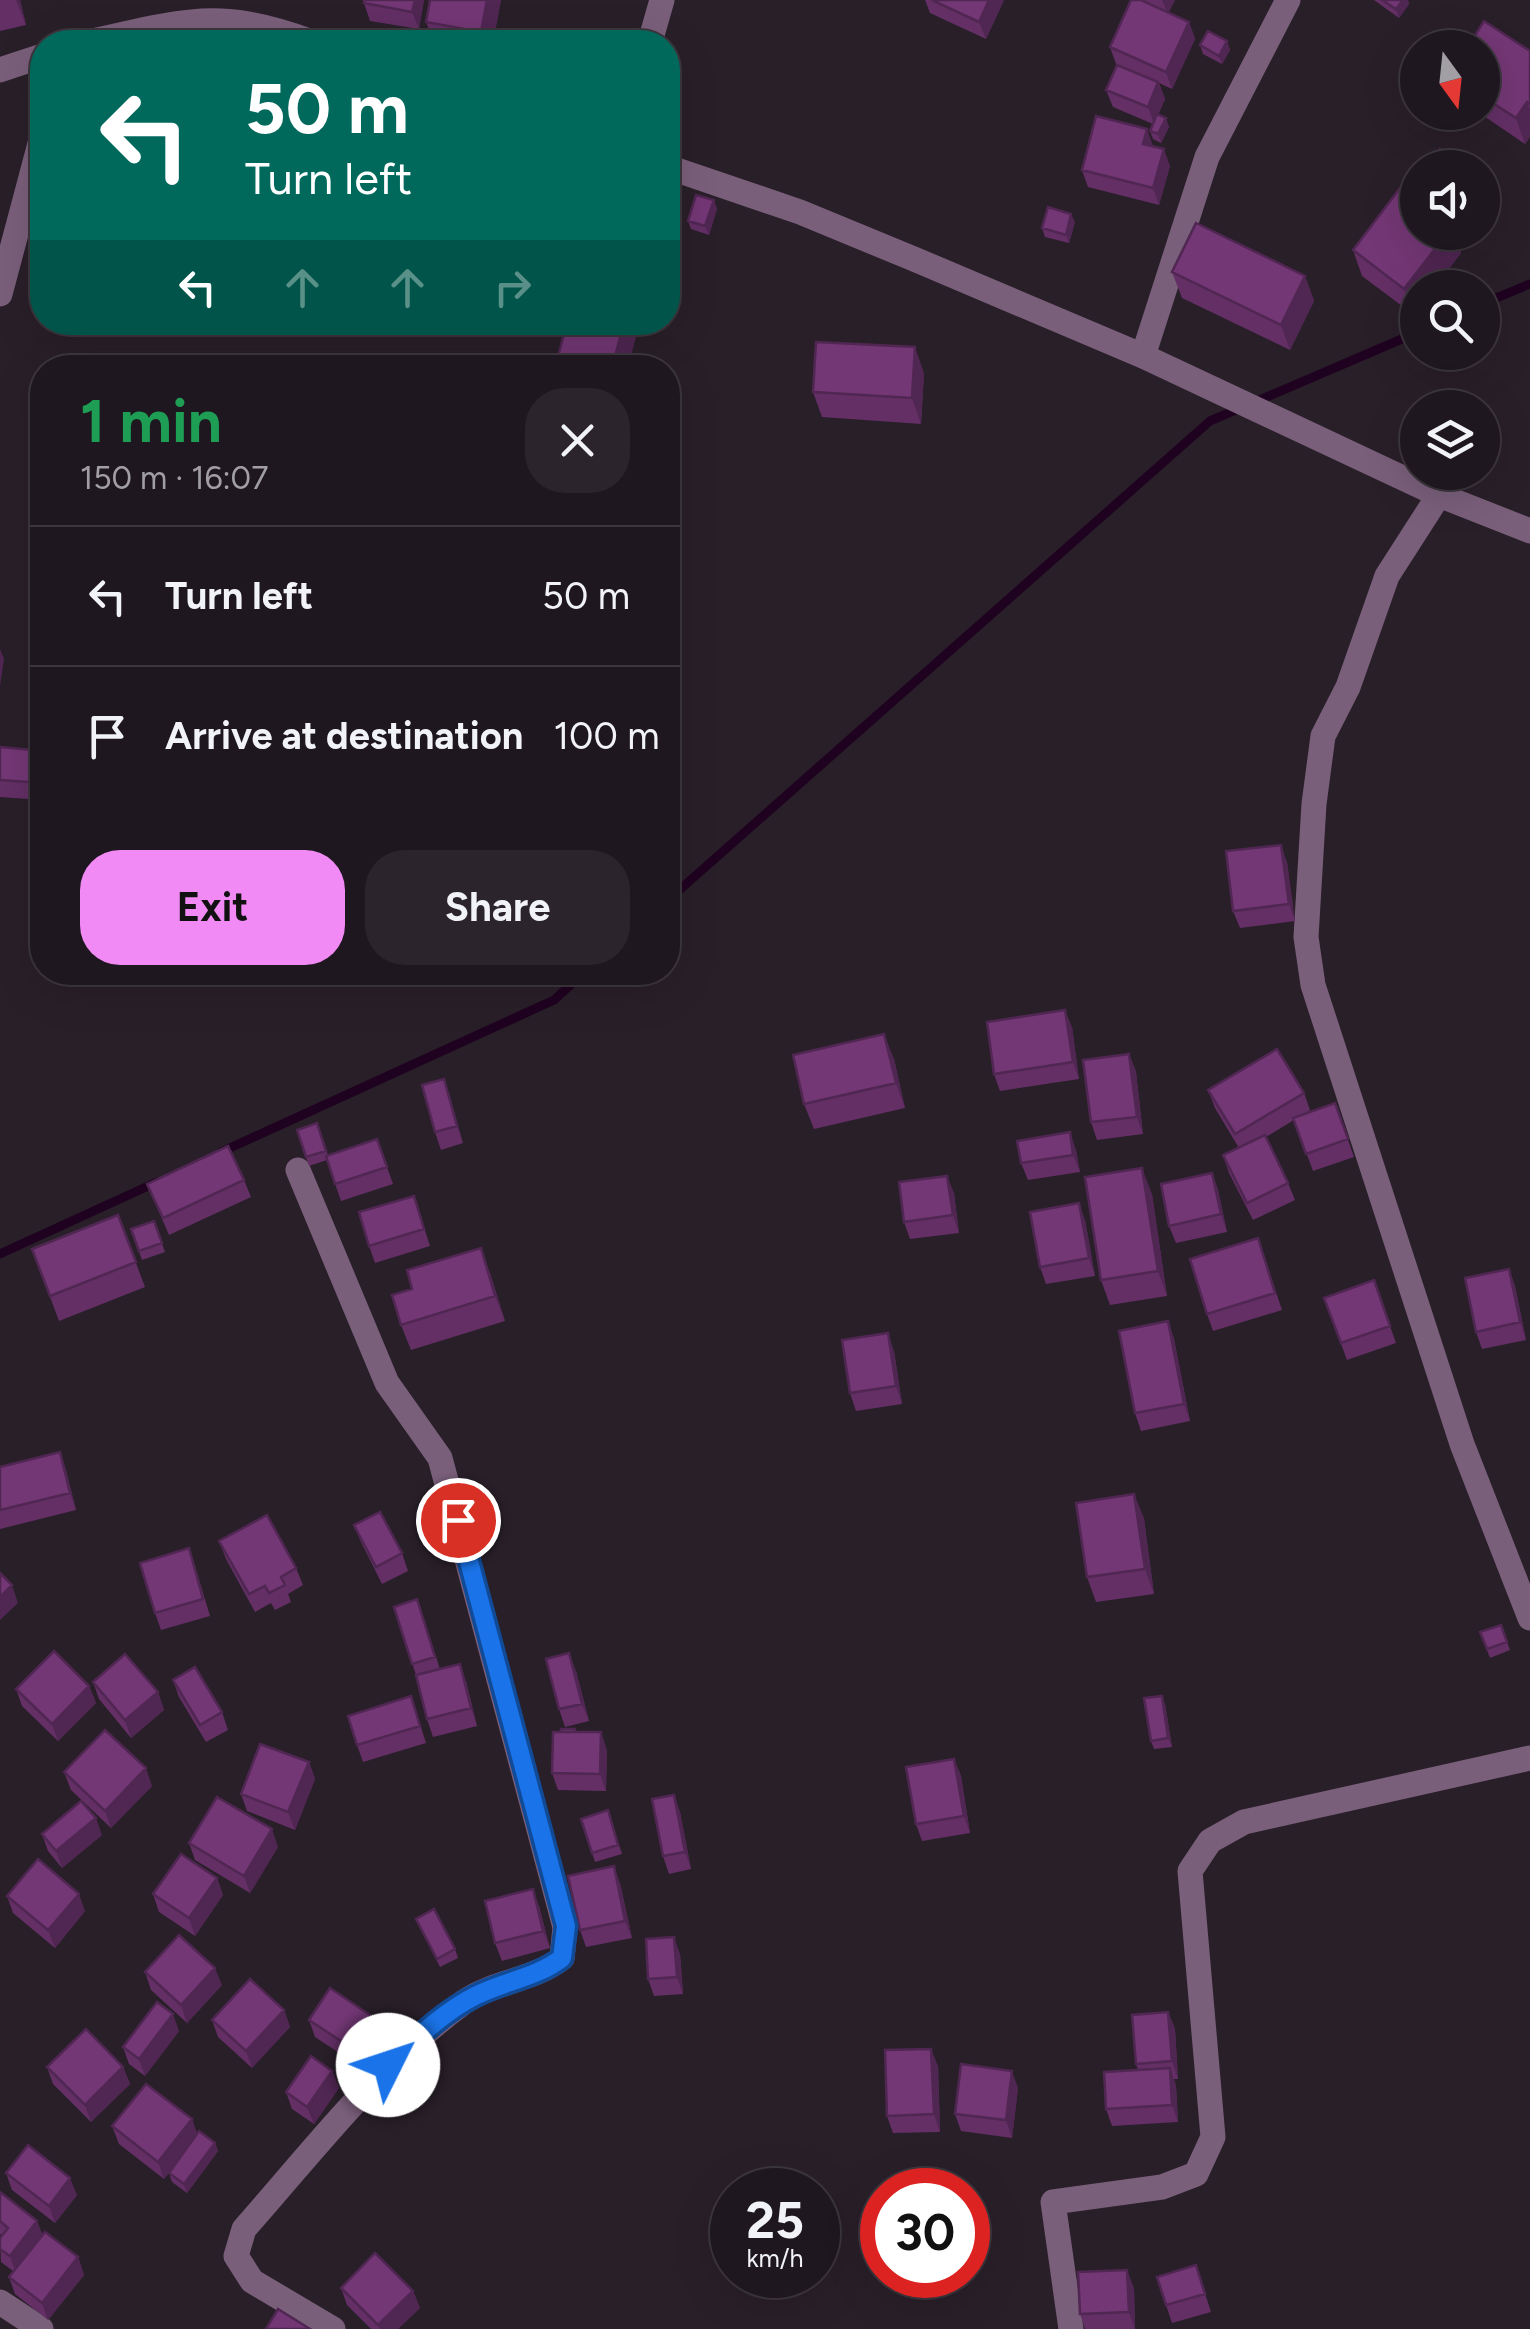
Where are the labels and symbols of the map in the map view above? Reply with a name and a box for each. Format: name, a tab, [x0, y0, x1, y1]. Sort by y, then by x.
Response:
north arrow	[1400, 30, 1500, 130]
pin	[416, 1478, 501, 1563]
position arrow	[336, 2013, 440, 2117]
speed limit sign: 30	[860, 2168, 990, 2298]

